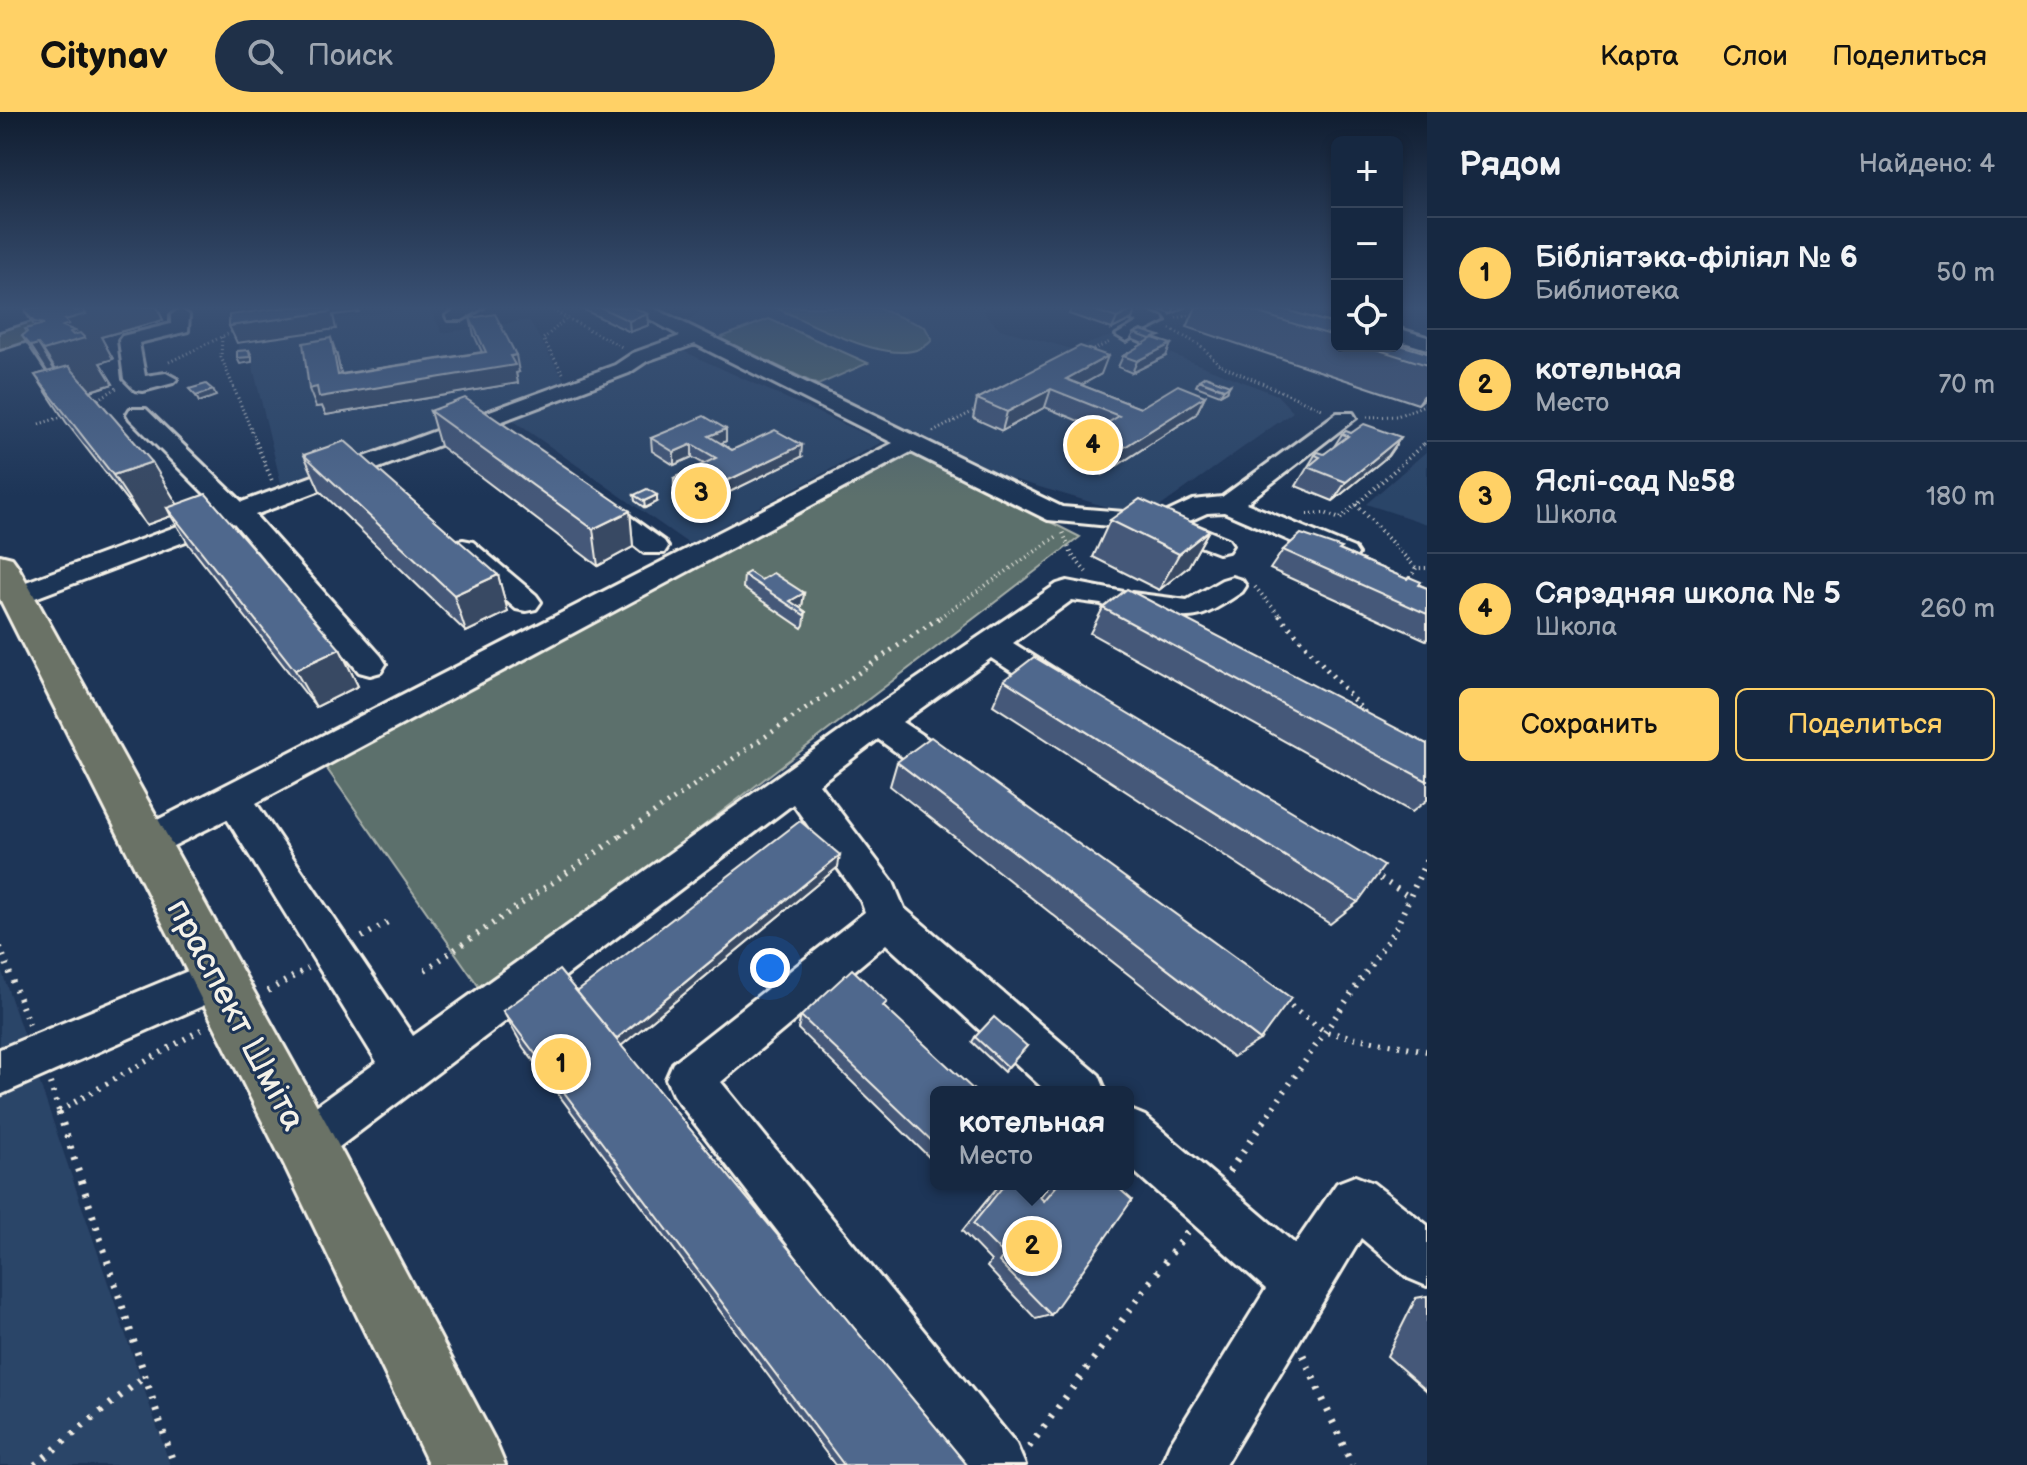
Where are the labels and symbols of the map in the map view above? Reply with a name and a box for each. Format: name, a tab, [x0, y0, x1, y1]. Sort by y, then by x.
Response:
pin: 4	[1067, 415, 1119, 475]
pin: 3	[675, 463, 727, 523]
street label: праспект Шміта	[157, 892, 314, 1137]
your location	[750, 948, 790, 988]
pin: 1	[535, 1034, 587, 1094]
pin: 2	[1006, 1216, 1058, 1276]

